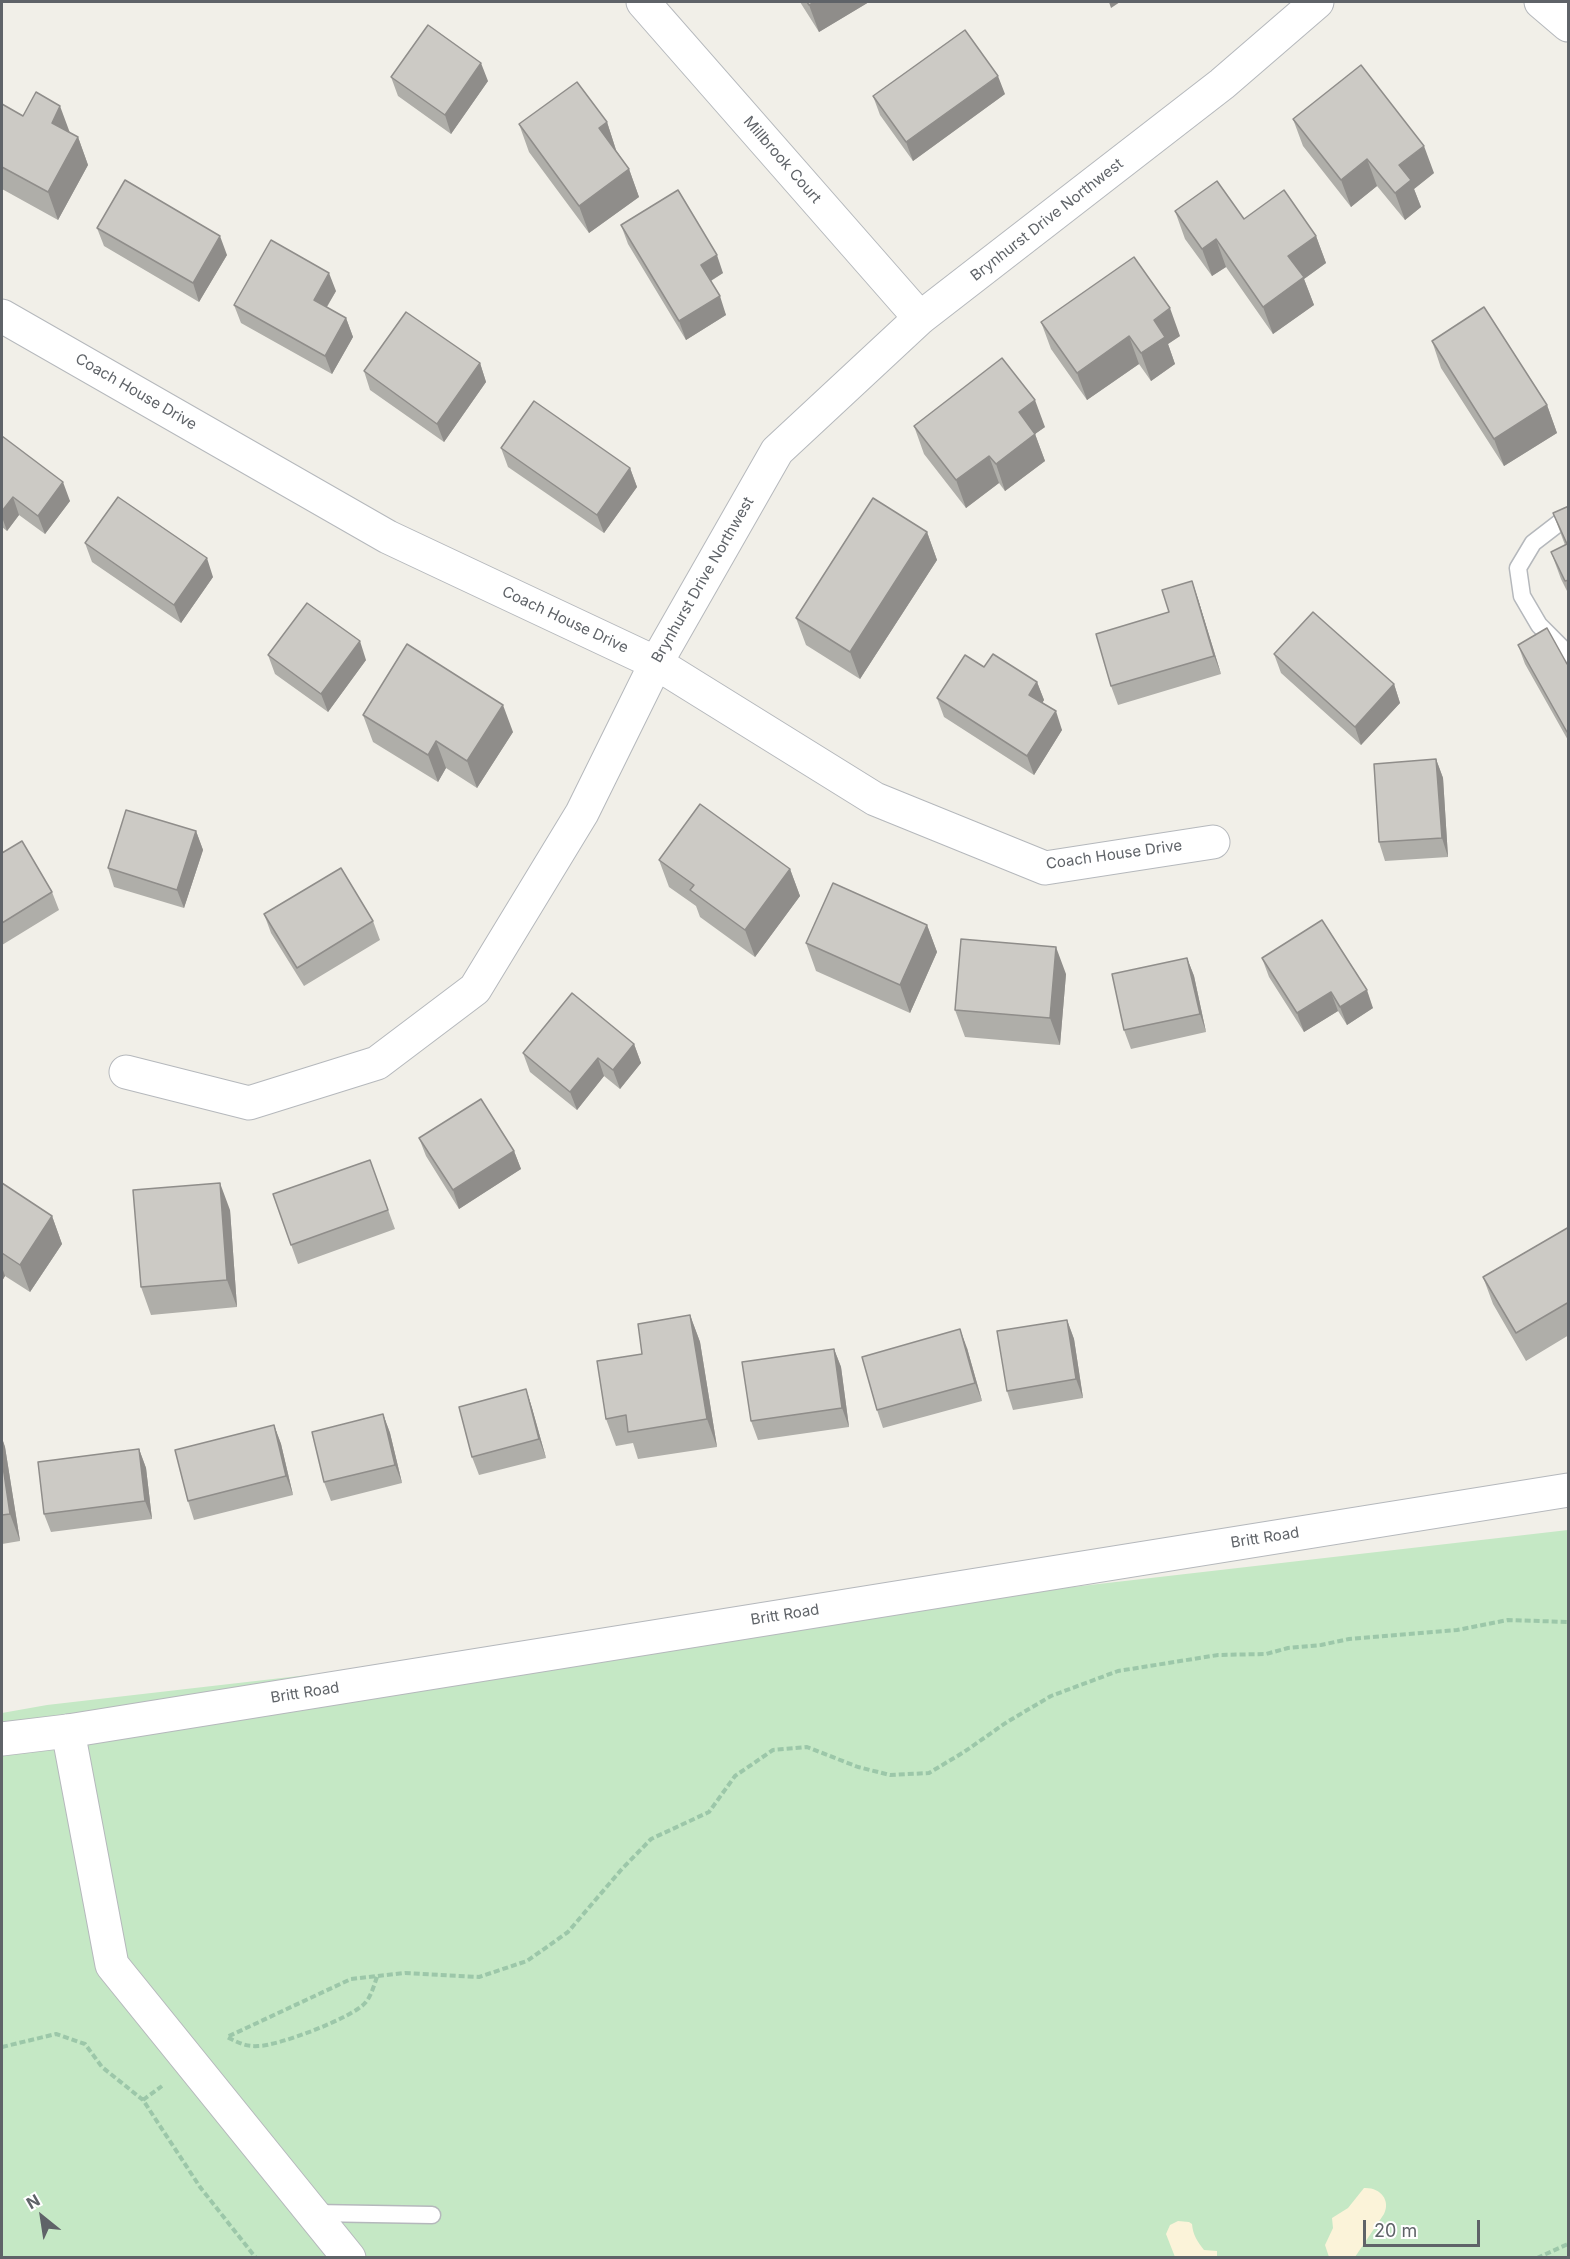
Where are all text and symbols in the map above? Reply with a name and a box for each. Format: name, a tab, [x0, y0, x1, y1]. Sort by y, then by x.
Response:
street label: Millbrook Court	[739, 113, 825, 207]
street label: Brynhurst Drive Northwest	[967, 155, 1127, 285]
street label: Coach House Drive	[72, 350, 200, 434]
street label: Brynhurst Drive Northwest	[648, 494, 758, 666]
street label: Coach House Drive	[499, 583, 631, 657]
street label: Coach House Drive	[1045, 837, 1183, 873]
street label: Britt Road	[1229, 1524, 1301, 1552]
street label: Britt Road	[749, 1601, 821, 1629]
street label: Britt Road	[269, 1679, 341, 1707]
north arrow	[12, 2187, 72, 2247]
text: N	[23, 2190, 43, 2213]
scale bar	[1366, 2208, 1483, 2246]
text: 20 m	[1374, 2220, 1417, 2241]

